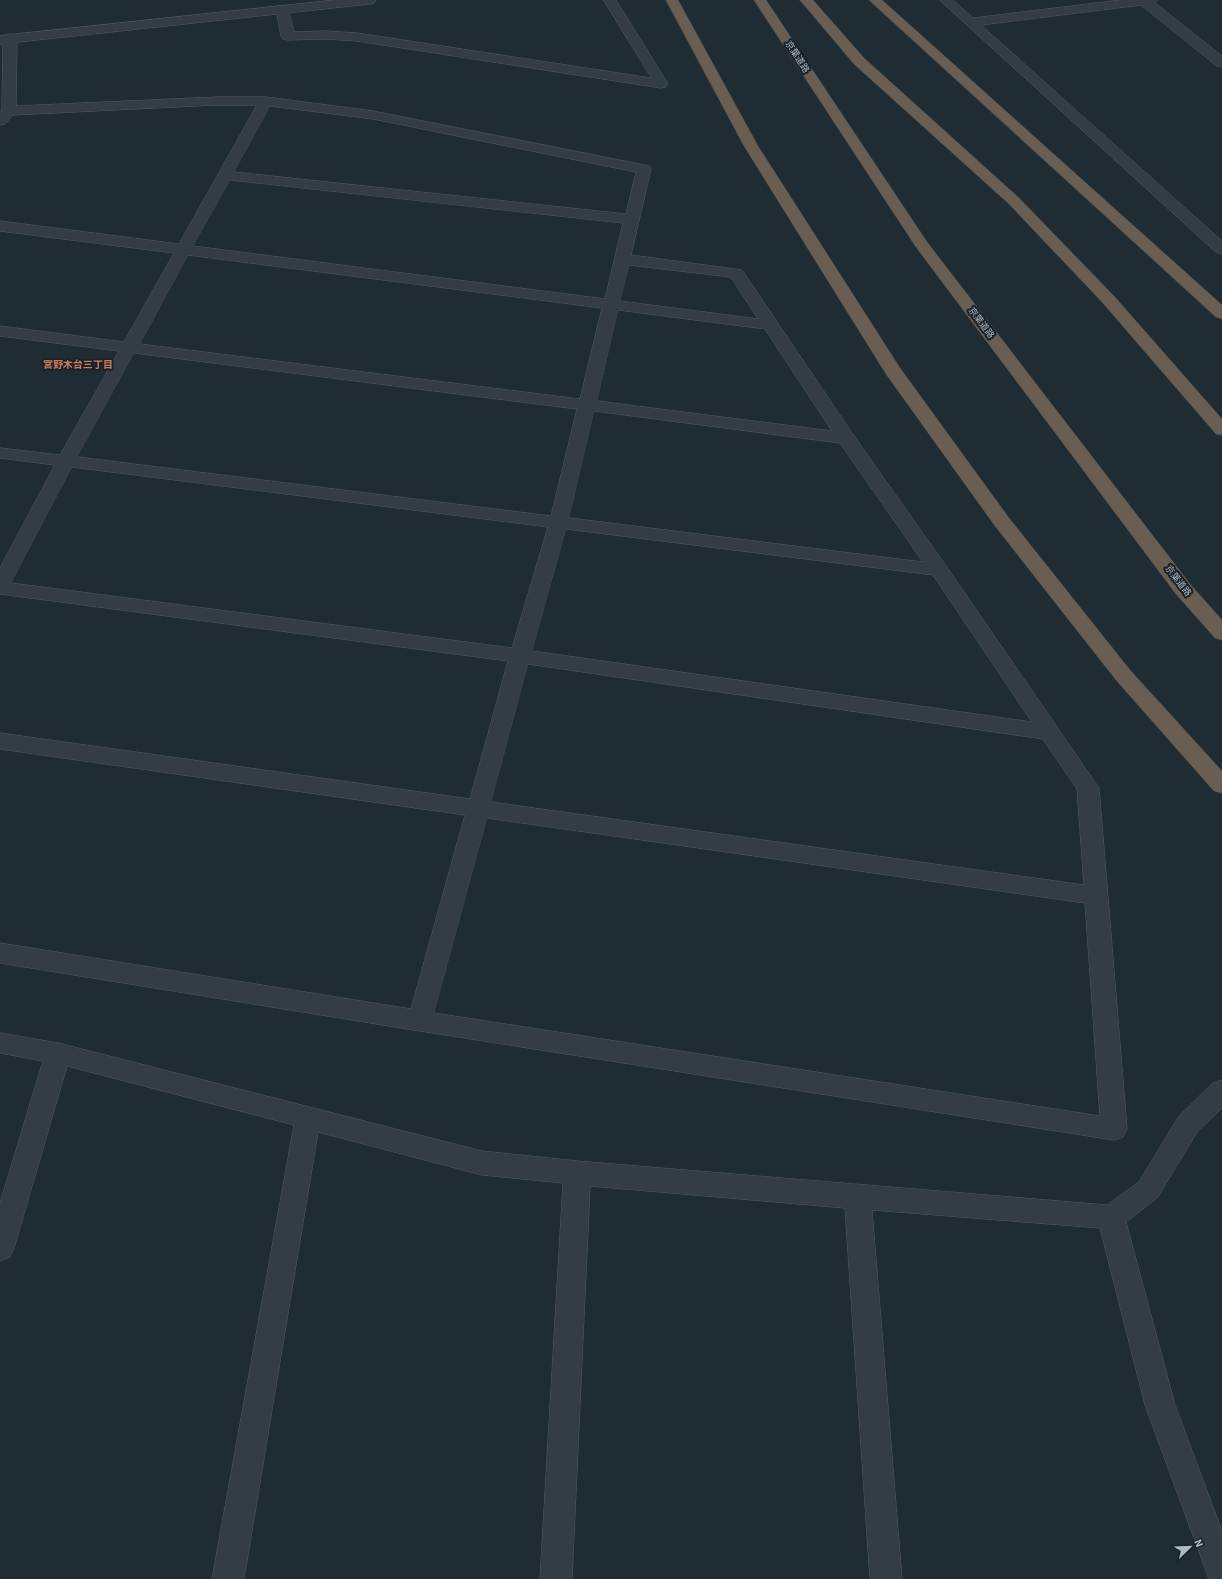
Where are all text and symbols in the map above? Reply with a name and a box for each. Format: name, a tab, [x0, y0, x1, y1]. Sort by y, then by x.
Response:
street label: 京葉道路	[782, 38, 812, 76]
street label: 京葉道路	[965, 305, 997, 341]
district label: 宮野木台三丁目	[43, 358, 113, 372]
street label: 京葉道路	[1162, 563, 1194, 599]
north arrow	[1170, 1527, 1210, 1567]
text: N	[1190, 1537, 1207, 1550]

